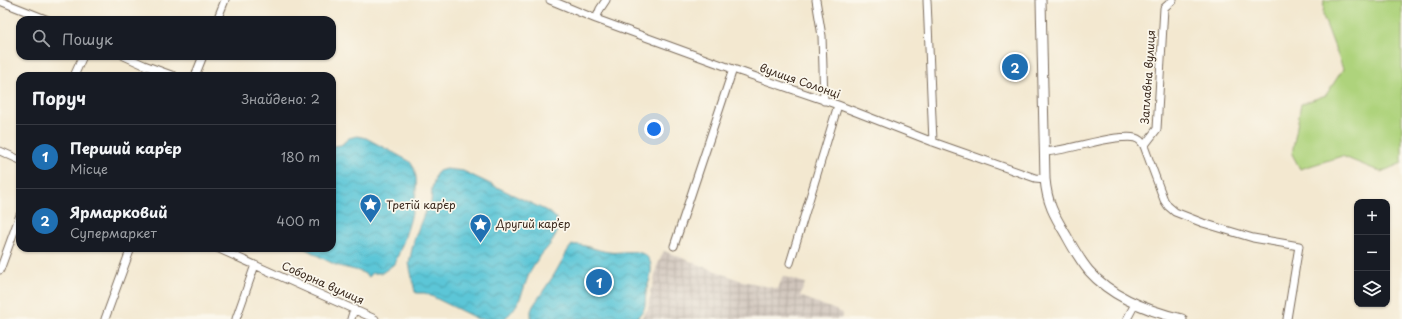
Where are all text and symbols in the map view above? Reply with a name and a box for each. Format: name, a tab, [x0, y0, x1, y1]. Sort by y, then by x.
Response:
search box	[16, 16, 336, 60]
icon: search	[30, 27, 52, 49]
text: Пошук	[62, 27, 113, 50]
street label: Заплавна вулиця	[1136, 29, 1159, 124]
pin: 2	[1002, 52, 1028, 82]
street label: вулиця Солонці	[757, 59, 843, 102]
text: Поруч	[32, 85, 86, 111]
text: Знайдено: 2	[241, 89, 320, 108]
your location	[644, 119, 664, 139]
text: Перший кар’єр	[70, 136, 182, 159]
text: 1	[42, 147, 48, 166]
text: 180 m	[281, 147, 320, 166]
text: Місце	[70, 159, 108, 178]
place icon: Третій кар’єр	[357, 192, 383, 225]
place label: Третій кар’єр	[386, 196, 456, 213]
map controls	[1354, 199, 1390, 307]
button: +	[1354, 199, 1390, 235]
text: Ярмарковий	[70, 200, 168, 223]
text: 2	[40, 211, 50, 230]
text: 400 m	[277, 211, 320, 230]
place icon: Другий кар’єр	[468, 211, 494, 244]
place label: Другий кар’єр	[495, 215, 571, 232]
text: Супермаркет	[70, 223, 157, 242]
button: −	[1354, 235, 1390, 271]
street label: Соборна вулиця	[279, 257, 367, 308]
pin: 1	[586, 267, 612, 297]
button: layers	[1354, 271, 1390, 307]

